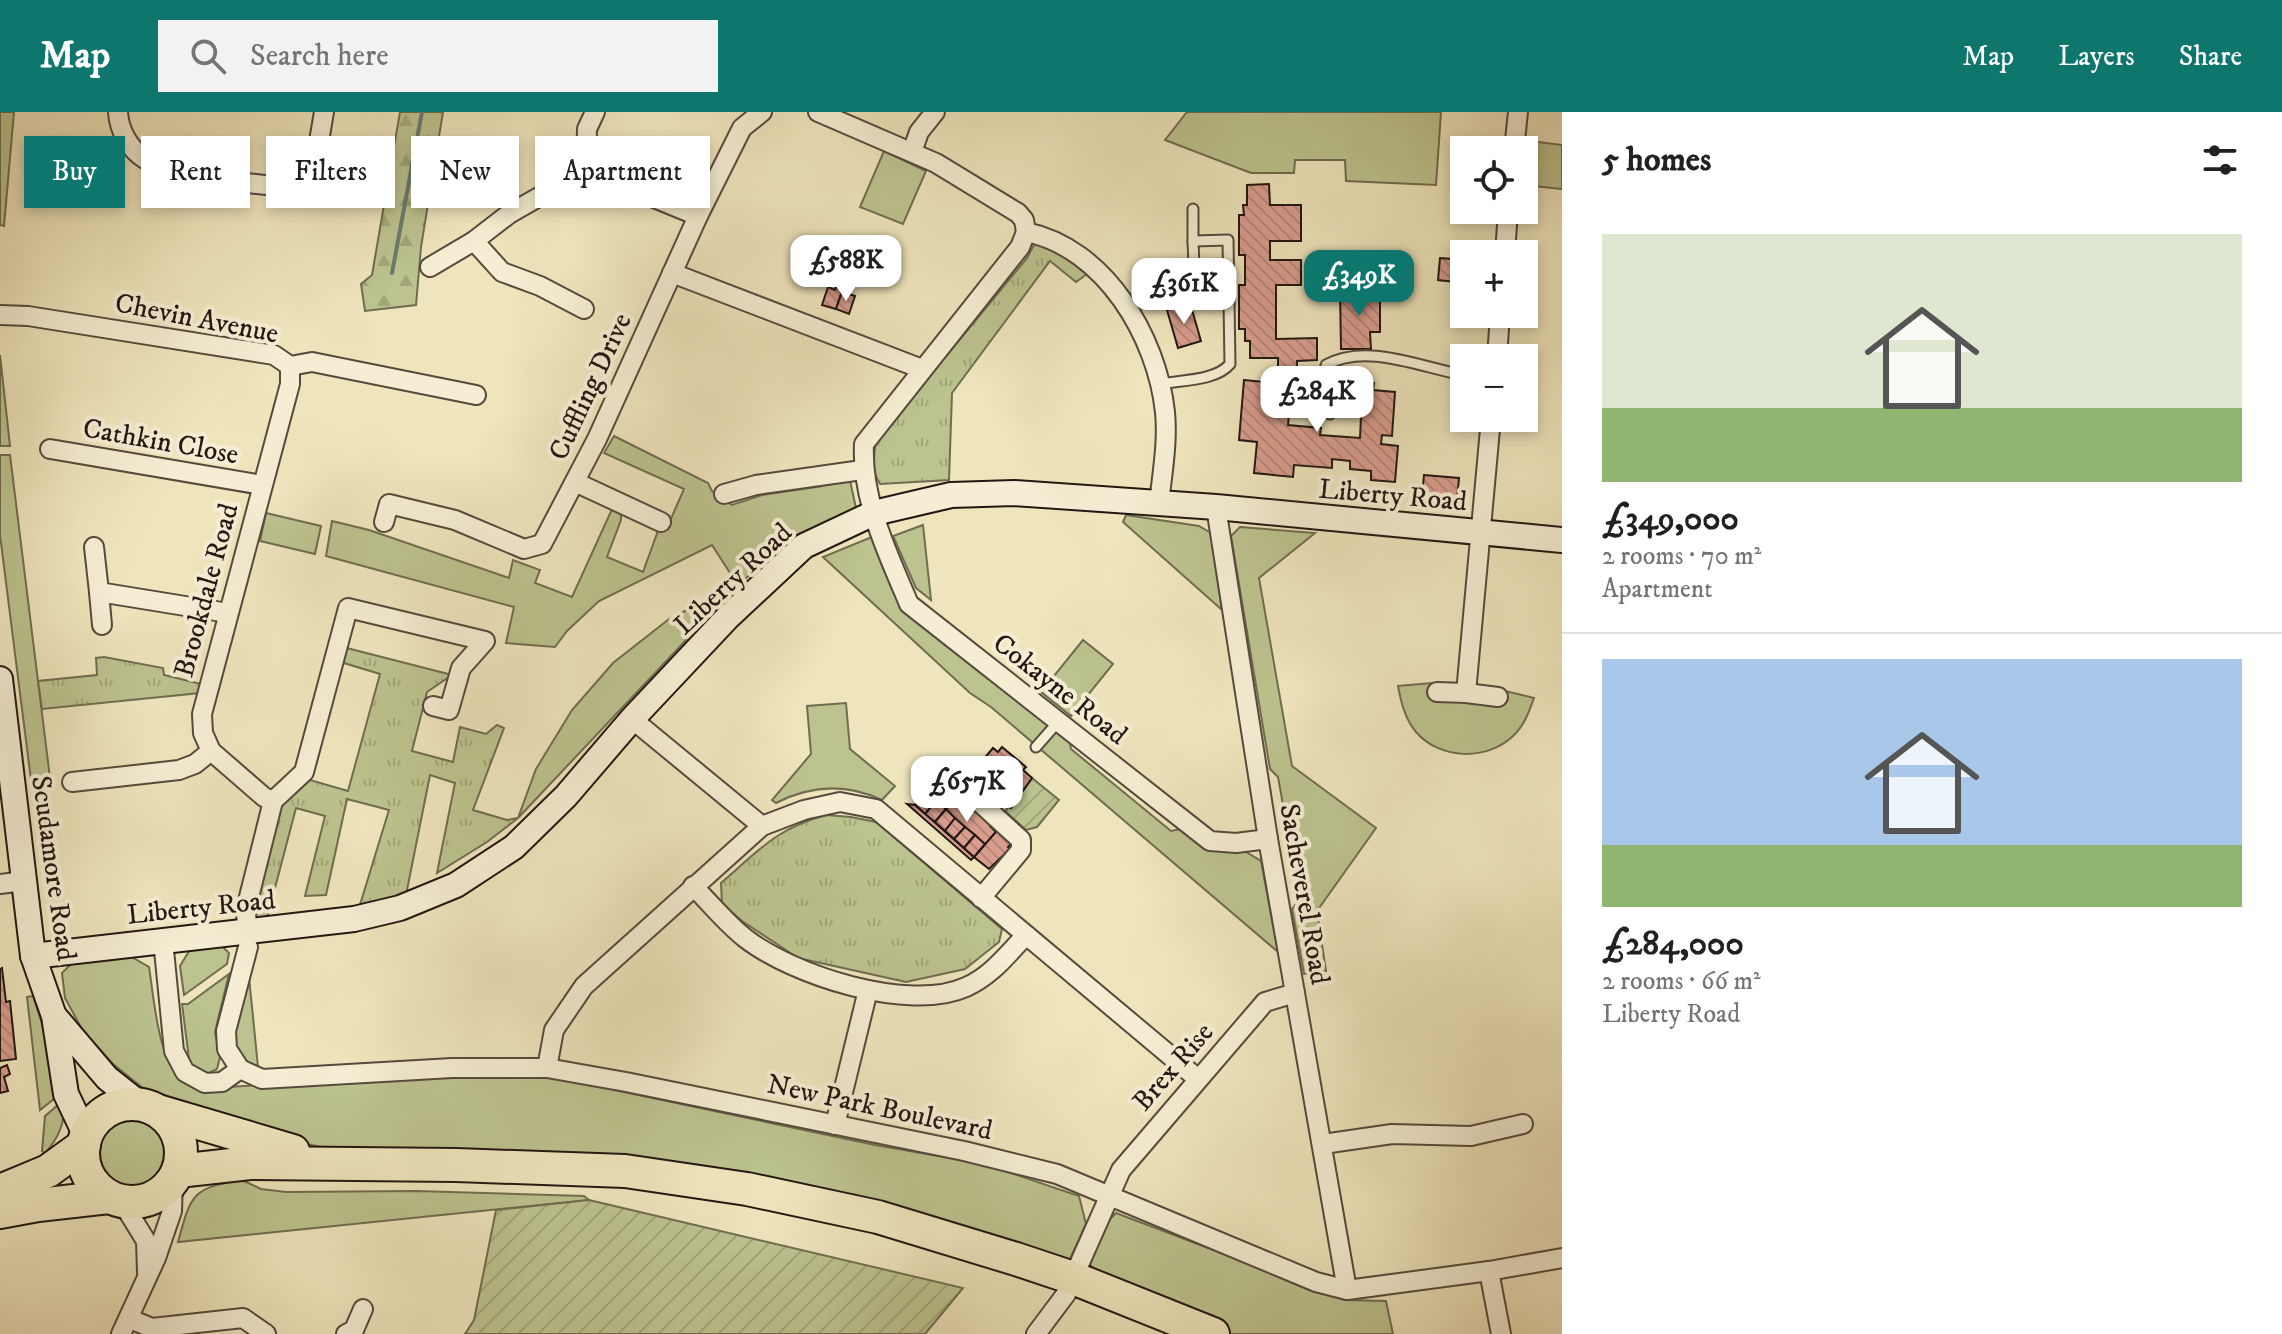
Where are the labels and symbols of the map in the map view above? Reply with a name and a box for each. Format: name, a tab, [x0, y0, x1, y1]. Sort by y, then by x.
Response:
pin: £588K	[790, 235, 902, 303]
pin: £349K	[1303, 250, 1415, 318]
pin: £361K	[1128, 258, 1240, 326]
street label: Chevin Avenue	[112, 285, 281, 351]
street label: Cuffling Drive	[541, 308, 640, 466]
pin: £284K	[1261, 366, 1373, 434]
street label: Cathkin Close	[80, 411, 241, 472]
street label: Liberty Road	[1317, 472, 1469, 519]
street label: Brookdale Road	[166, 500, 246, 681]
street label: Liberty Road	[667, 516, 799, 643]
street label: Cokayne Road	[986, 626, 1134, 753]
pin: £657K	[911, 756, 1023, 824]
street label: Scudamore Road	[23, 773, 84, 963]
street label: Sacheverel Road	[1271, 801, 1338, 987]
street label: Liberty Road	[125, 882, 277, 933]
street label: Brex Rise	[1125, 1015, 1221, 1119]
street label: New Park Boulevard	[764, 1066, 996, 1148]

